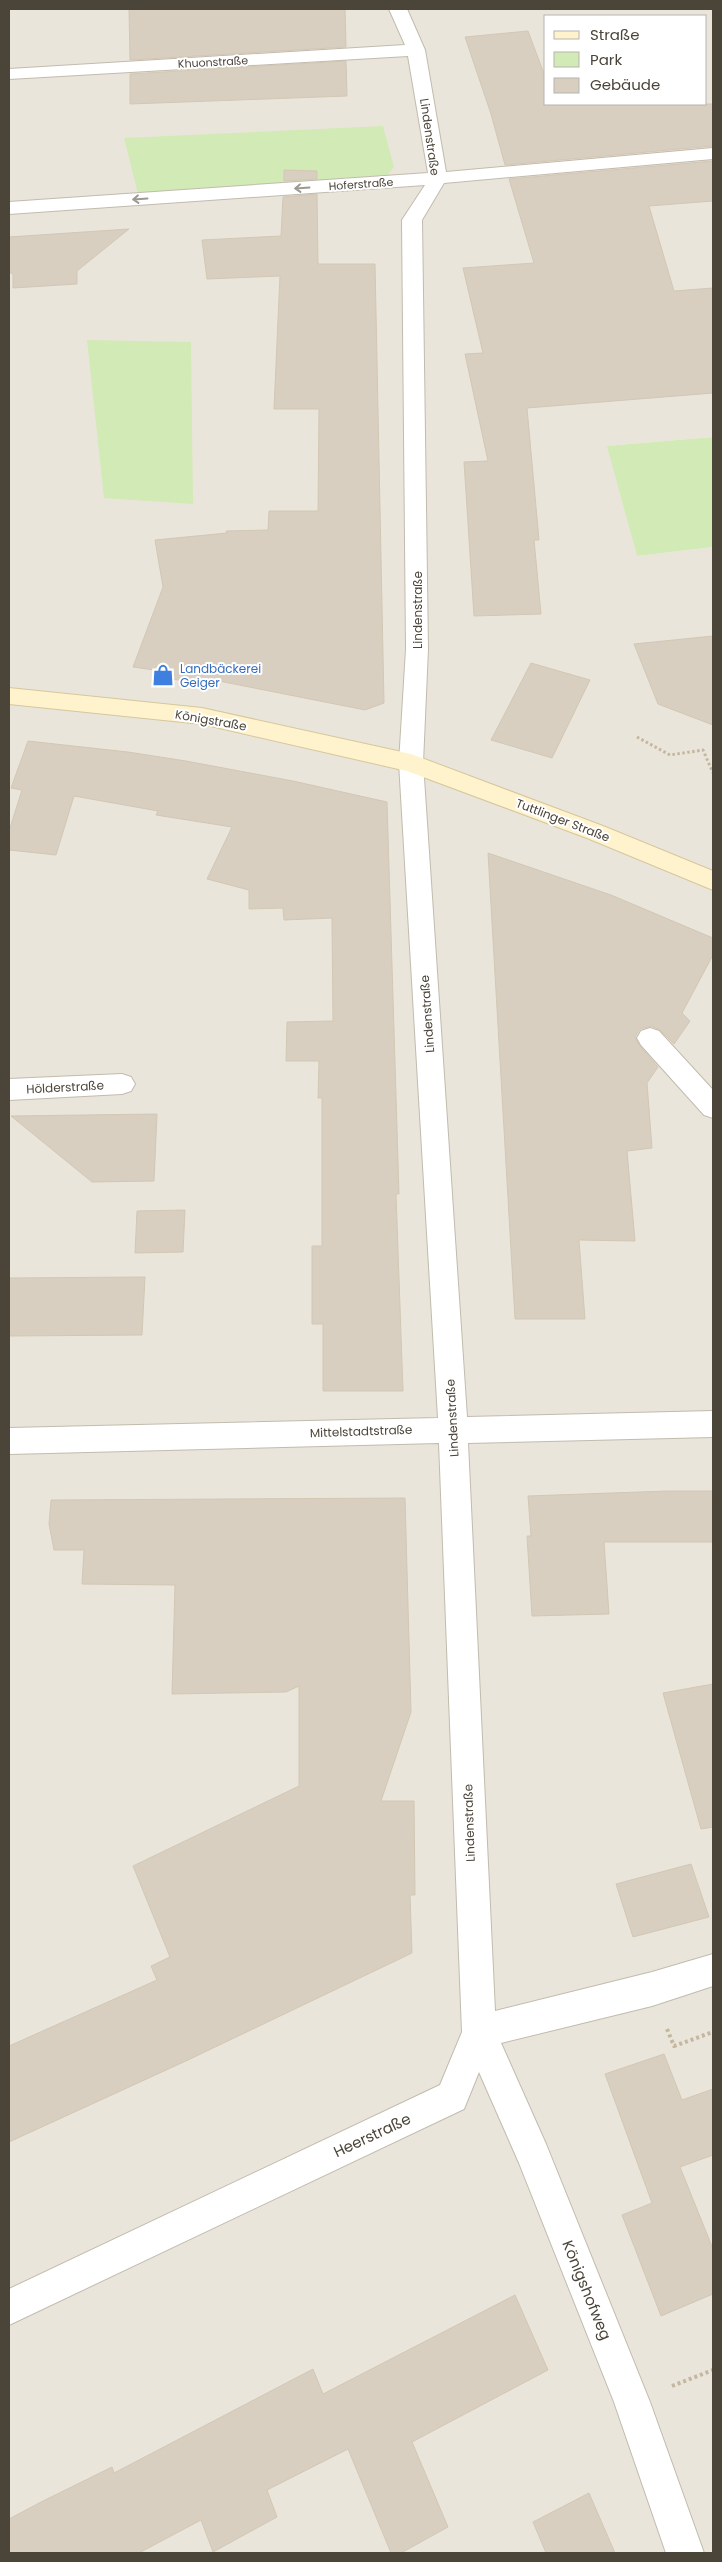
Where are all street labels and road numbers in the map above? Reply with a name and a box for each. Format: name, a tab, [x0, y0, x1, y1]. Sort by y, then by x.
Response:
street label: Khuonstraße	[177, 52, 249, 72]
street label: Lindenstraße	[416, 97, 444, 177]
street label: Hoferstraße	[328, 174, 394, 194]
street label: Lindenstraße	[409, 571, 426, 649]
street label: Königstraße	[174, 705, 248, 735]
street label: Tuttlinger Straße	[514, 794, 612, 846]
street label: Lindenstraße	[416, 975, 438, 1053]
street label: Hölderstraße	[26, 1076, 104, 1098]
street label: Lindenstraße	[441, 1379, 463, 1457]
street label: Mittelstadtstraße	[310, 1421, 412, 1441]
street label: Lindenstraße	[459, 1784, 479, 1862]
street label: Heerstraße	[330, 2108, 414, 2162]
street label: Königshofweg	[557, 2237, 617, 2343]

